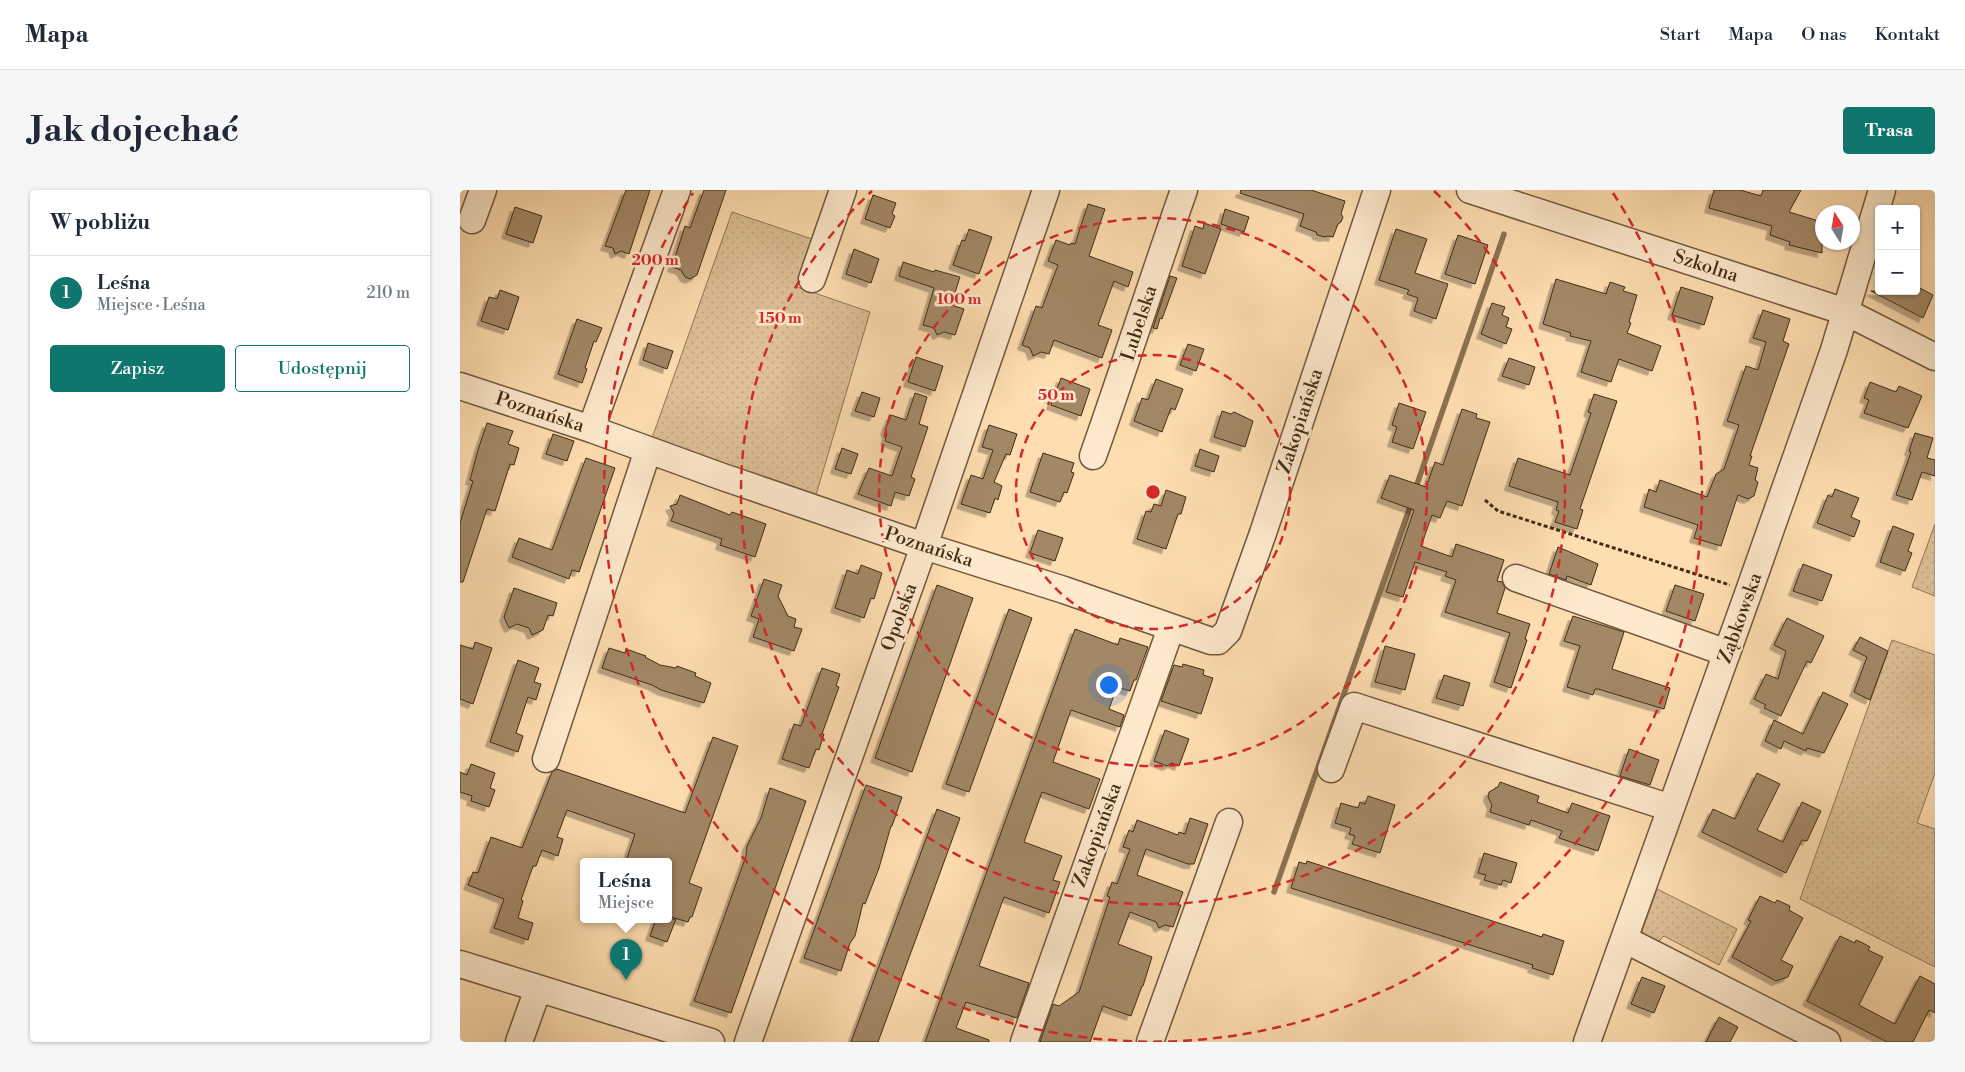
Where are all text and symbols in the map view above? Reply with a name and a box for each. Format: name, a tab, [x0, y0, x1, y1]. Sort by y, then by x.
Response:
text: Mapa	[25, 20, 88, 50]
text: Start	[1660, 23, 1701, 46]
text: Mapa	[1729, 23, 1773, 46]
text: O nas	[1801, 23, 1847, 46]
text: Kontakt	[1875, 23, 1940, 46]
button: Trasa	[1843, 107, 1935, 154]
text: Jak dojechać	[30, 109, 239, 152]
north arrow	[1815, 205, 1860, 250]
map controls	[1875, 205, 1920, 295]
button: +	[1875, 205, 1920, 250]
text: W pobliżu	[50, 210, 150, 236]
street label: Szkolna	[1670, 244, 1742, 288]
button: −	[1875, 250, 1920, 295]
text: 200 m	[631, 251, 679, 270]
text: Leśna	[97, 271, 150, 295]
street label: Lubelska	[1116, 282, 1163, 364]
text: 1	[62, 283, 70, 303]
text: 210 m	[366, 283, 410, 303]
text: 100 m	[937, 290, 982, 309]
text: Miejsce · Leśna	[97, 295, 206, 315]
text: 150 m	[758, 309, 802, 328]
button: Zapisz	[50, 345, 225, 392]
button: Udostępnij	[235, 345, 410, 392]
street label: Zakopiańska	[1272, 365, 1328, 477]
street label: Poznańska	[492, 386, 588, 438]
text: 50 m	[1038, 386, 1074, 405]
centre of rings	[1144, 483, 1162, 501]
street label: Poznańska	[881, 521, 977, 573]
street label: Ząbkowska	[1713, 569, 1768, 667]
street label: Opolska	[876, 579, 922, 654]
your location	[1096, 672, 1122, 698]
street label: Zakopiańska	[1067, 779, 1127, 890]
popup	[580, 858, 672, 923]
text: Leśna	[598, 869, 651, 893]
text: Miejsce	[598, 893, 654, 913]
pin: 1	[610, 939, 642, 980]

